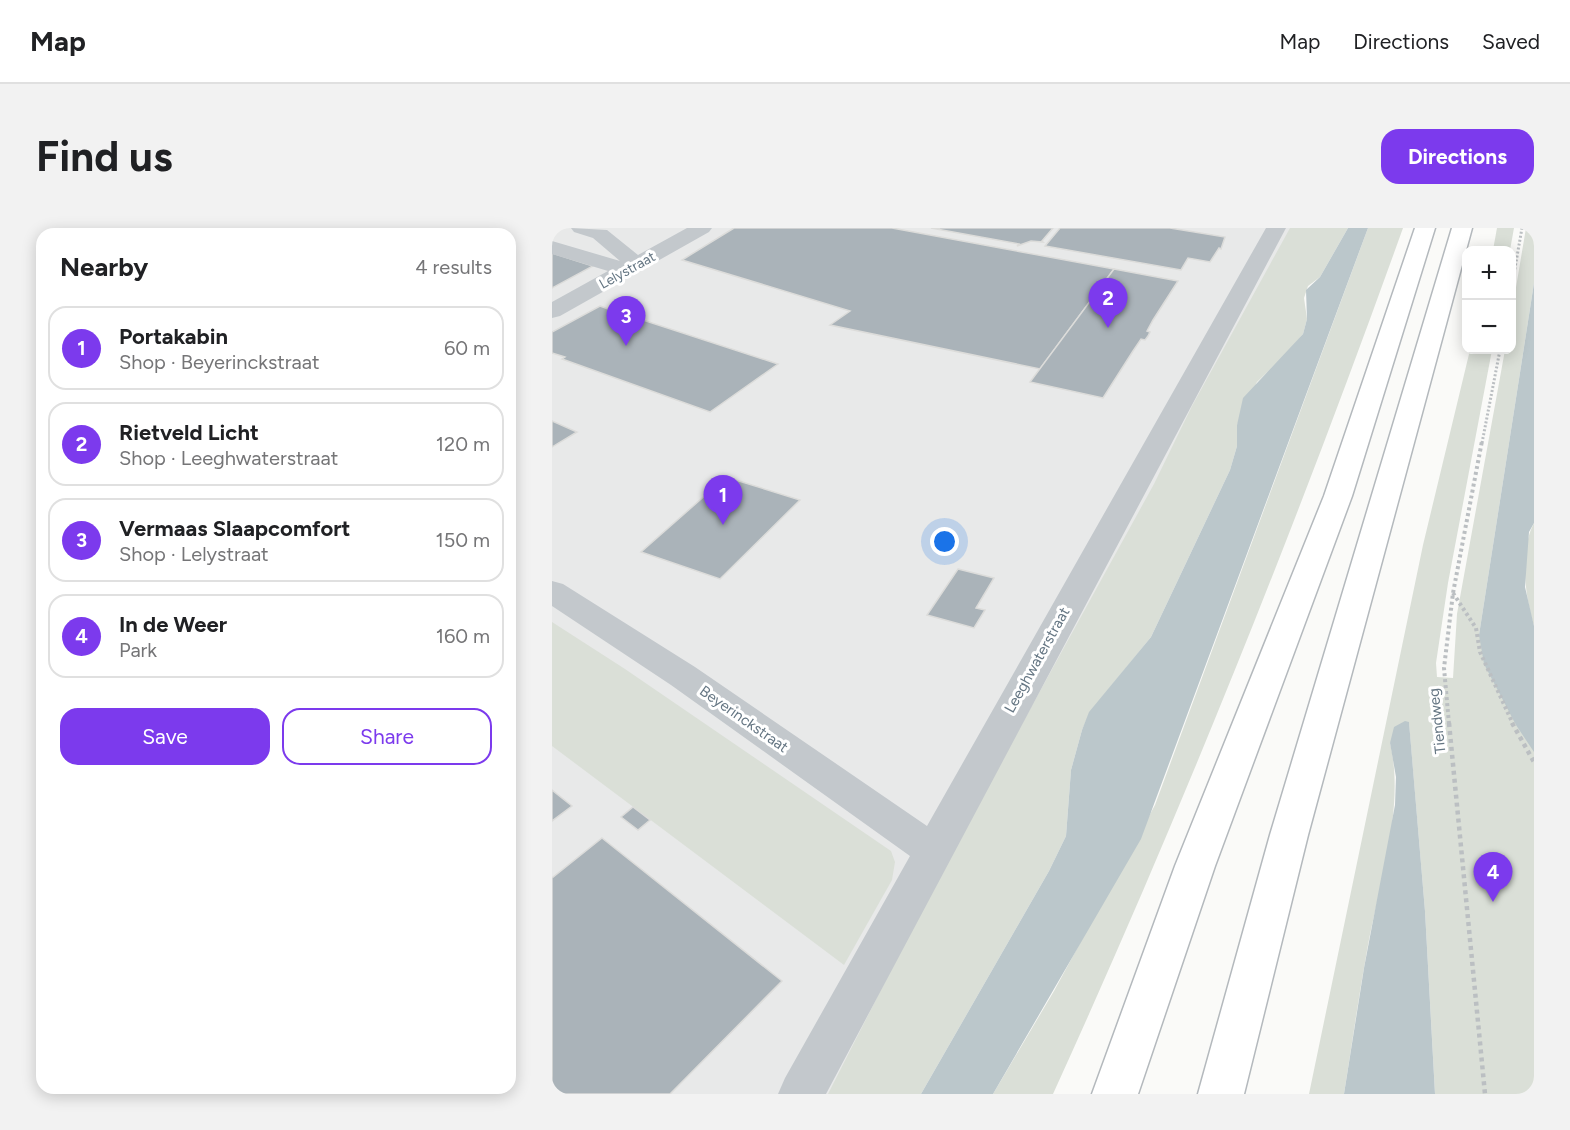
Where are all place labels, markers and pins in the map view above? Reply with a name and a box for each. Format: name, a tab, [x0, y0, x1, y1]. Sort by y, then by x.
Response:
pin: 2	[1088, 279, 1128, 328]
pin: 3	[606, 296, 646, 346]
pin: 1	[704, 476, 742, 525]
pin: 4	[1474, 852, 1512, 902]

